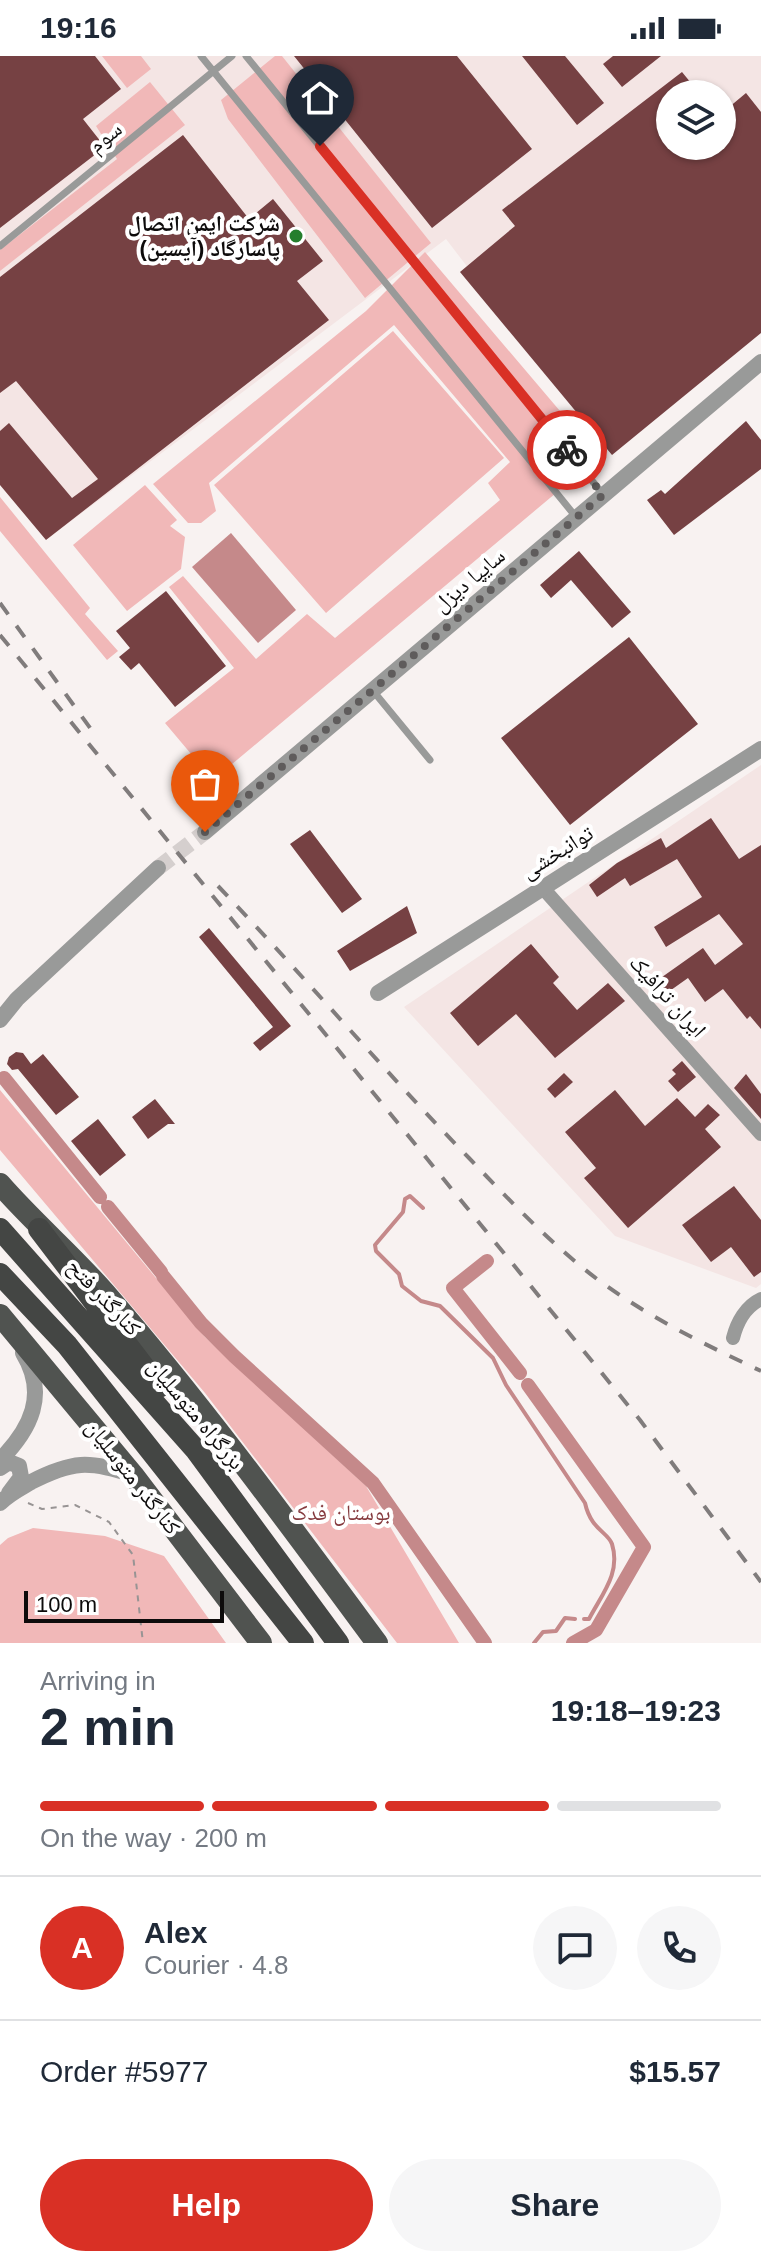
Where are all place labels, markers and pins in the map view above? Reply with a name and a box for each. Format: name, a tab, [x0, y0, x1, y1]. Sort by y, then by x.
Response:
pin	[286, 64, 354, 146]
place label: شرکت ایمن اتصال پاسارگاد (آیسین)	[128, 211, 280, 262]
marker: شرکت ایمن اتصال پاسارگاد (آیسین)	[287, 227, 305, 245]
pin	[171, 750, 239, 832]

